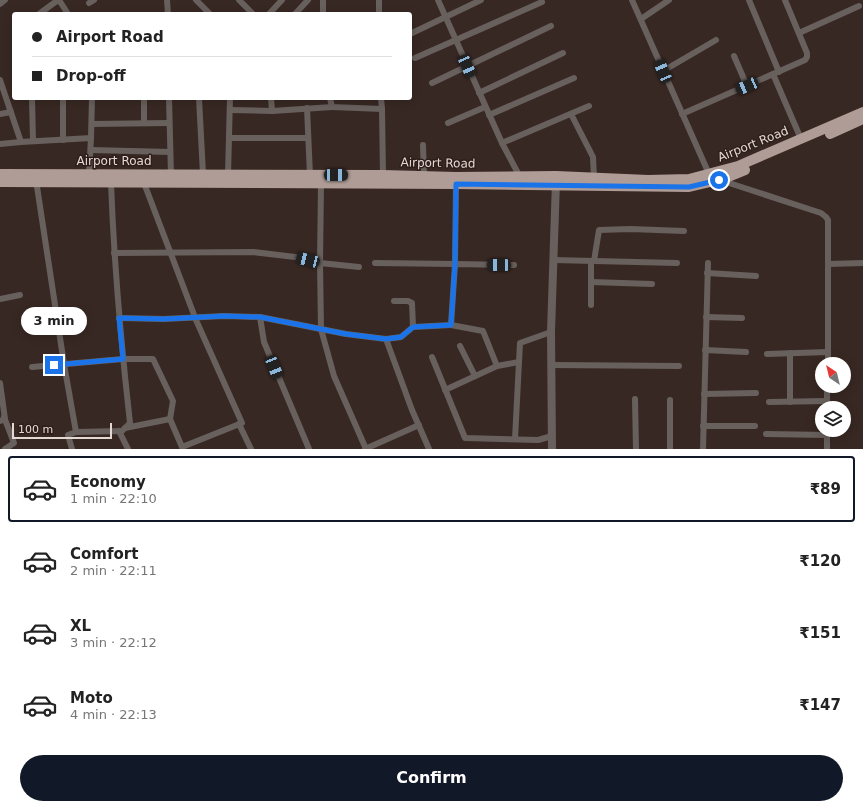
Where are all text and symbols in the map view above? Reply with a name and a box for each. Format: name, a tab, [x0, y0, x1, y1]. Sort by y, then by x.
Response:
text: Airport Road	[56, 28, 164, 46]
car	[457, 53, 477, 79]
car	[653, 58, 673, 84]
text: Drop-off	[56, 67, 126, 85]
car	[734, 76, 760, 96]
street label: Airport Road	[716, 123, 790, 165]
street label: Airport Road	[77, 154, 152, 168]
street label: Airport Road	[400, 155, 476, 171]
car	[324, 169, 348, 181]
route start	[710, 171, 728, 189]
car	[295, 251, 321, 269]
car	[487, 259, 511, 271]
callout: 3 min	[21, 307, 87, 335]
text: 3 min	[34, 313, 74, 328]
car	[264, 354, 284, 380]
route end	[45, 356, 63, 374]
north arrow	[815, 357, 851, 393]
map controls	[815, 357, 851, 437]
button: layers	[815, 401, 851, 437]
scale bar	[12, 421, 112, 440]
text: 100 m	[18, 423, 53, 436]
icon: car	[22, 471, 58, 507]
text: Economy	[70, 473, 146, 491]
text: ₹89	[810, 480, 841, 498]
text: 1 min · 22:10	[70, 491, 157, 506]
icon: car	[22, 543, 58, 579]
text: Comfort	[70, 545, 138, 563]
text: ₹120	[799, 552, 841, 570]
text: 2 min · 22:11	[70, 563, 157, 578]
icon: car	[22, 615, 58, 651]
text: XL	[70, 617, 91, 635]
text: ₹151	[799, 624, 841, 642]
text: 3 min · 22:12	[70, 635, 157, 650]
icon: car	[22, 687, 58, 723]
text: Moto	[70, 689, 113, 707]
text: ₹147	[799, 696, 841, 714]
text: 4 min · 22:13	[70, 707, 157, 722]
button: Confirm	[20, 755, 843, 801]

